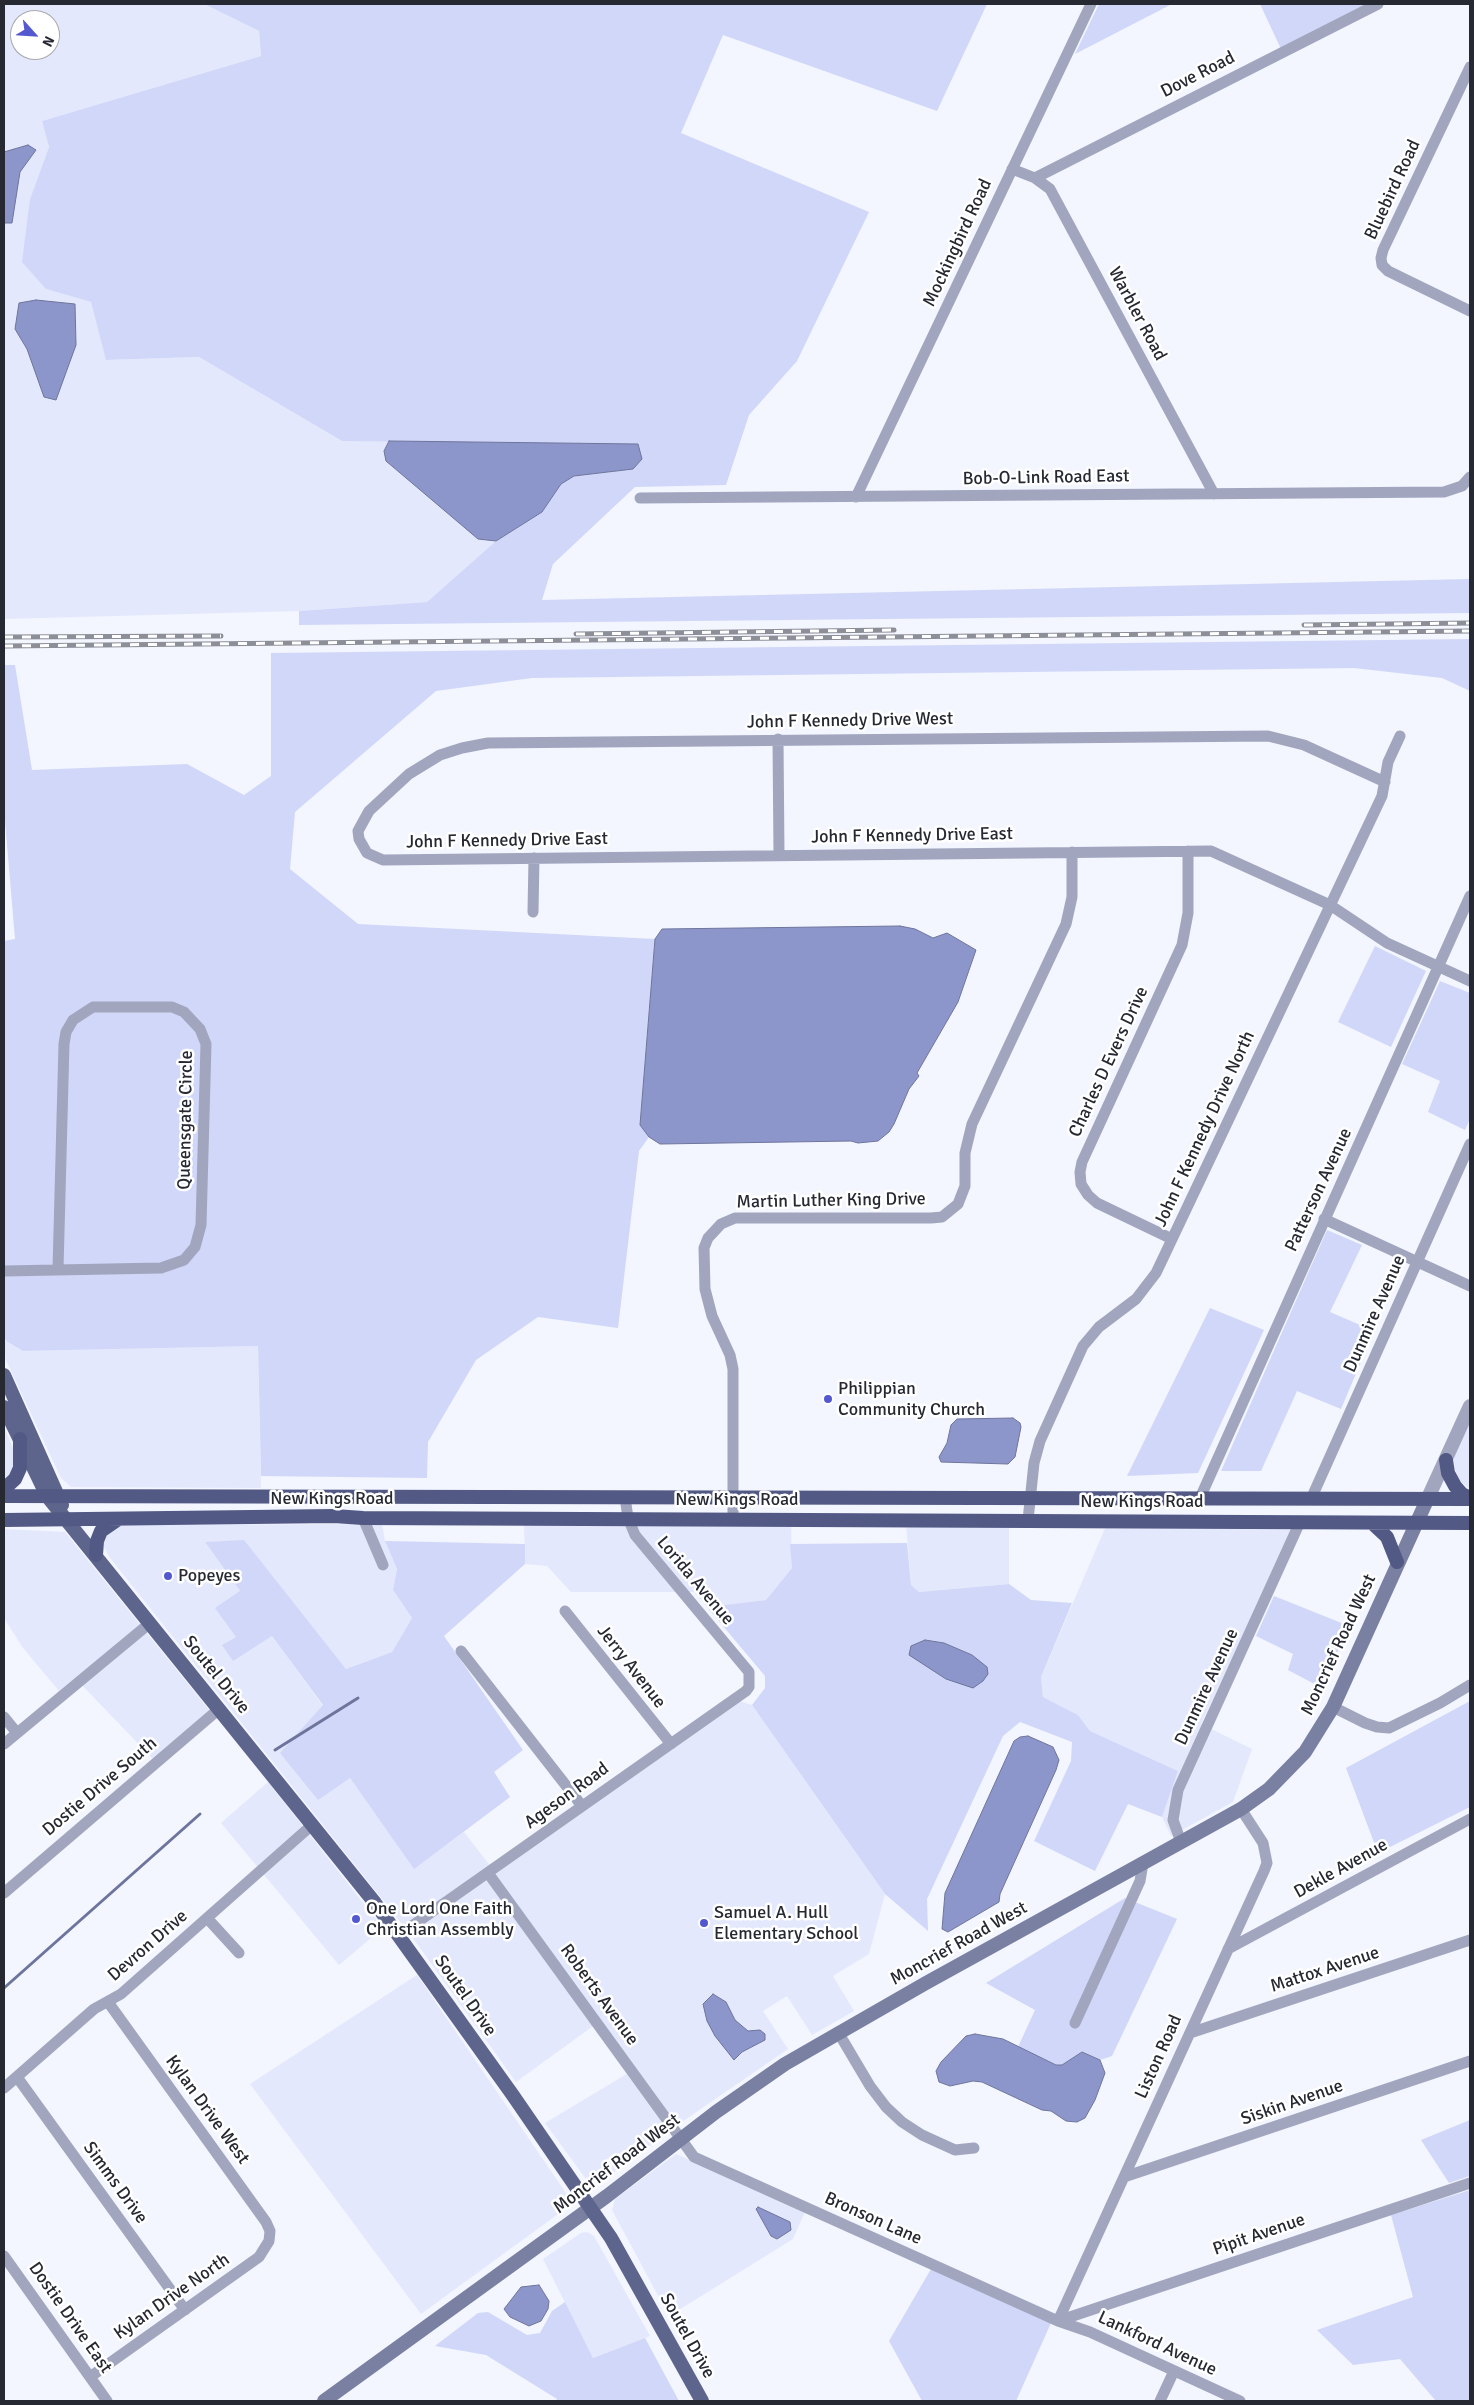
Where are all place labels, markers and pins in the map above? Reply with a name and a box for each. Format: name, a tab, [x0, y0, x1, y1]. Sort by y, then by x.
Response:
place label: Philippian Community Church	[838, 1378, 985, 1420]
marker: Philippian Community Church	[822, 1393, 834, 1405]
place label: Popeyes	[178, 1565, 240, 1587]
marker: Popeyes	[162, 1570, 174, 1582]
place label: One Lord One Faith Christian Assembly	[366, 1898, 514, 1940]
place label: Samuel A. Hull Elementary School	[714, 1902, 859, 1945]
marker: One Lord One Faith Christian Assembly	[350, 1913, 362, 1925]
marker: Samuel A. Hull Elementary School	[698, 1917, 710, 1929]

